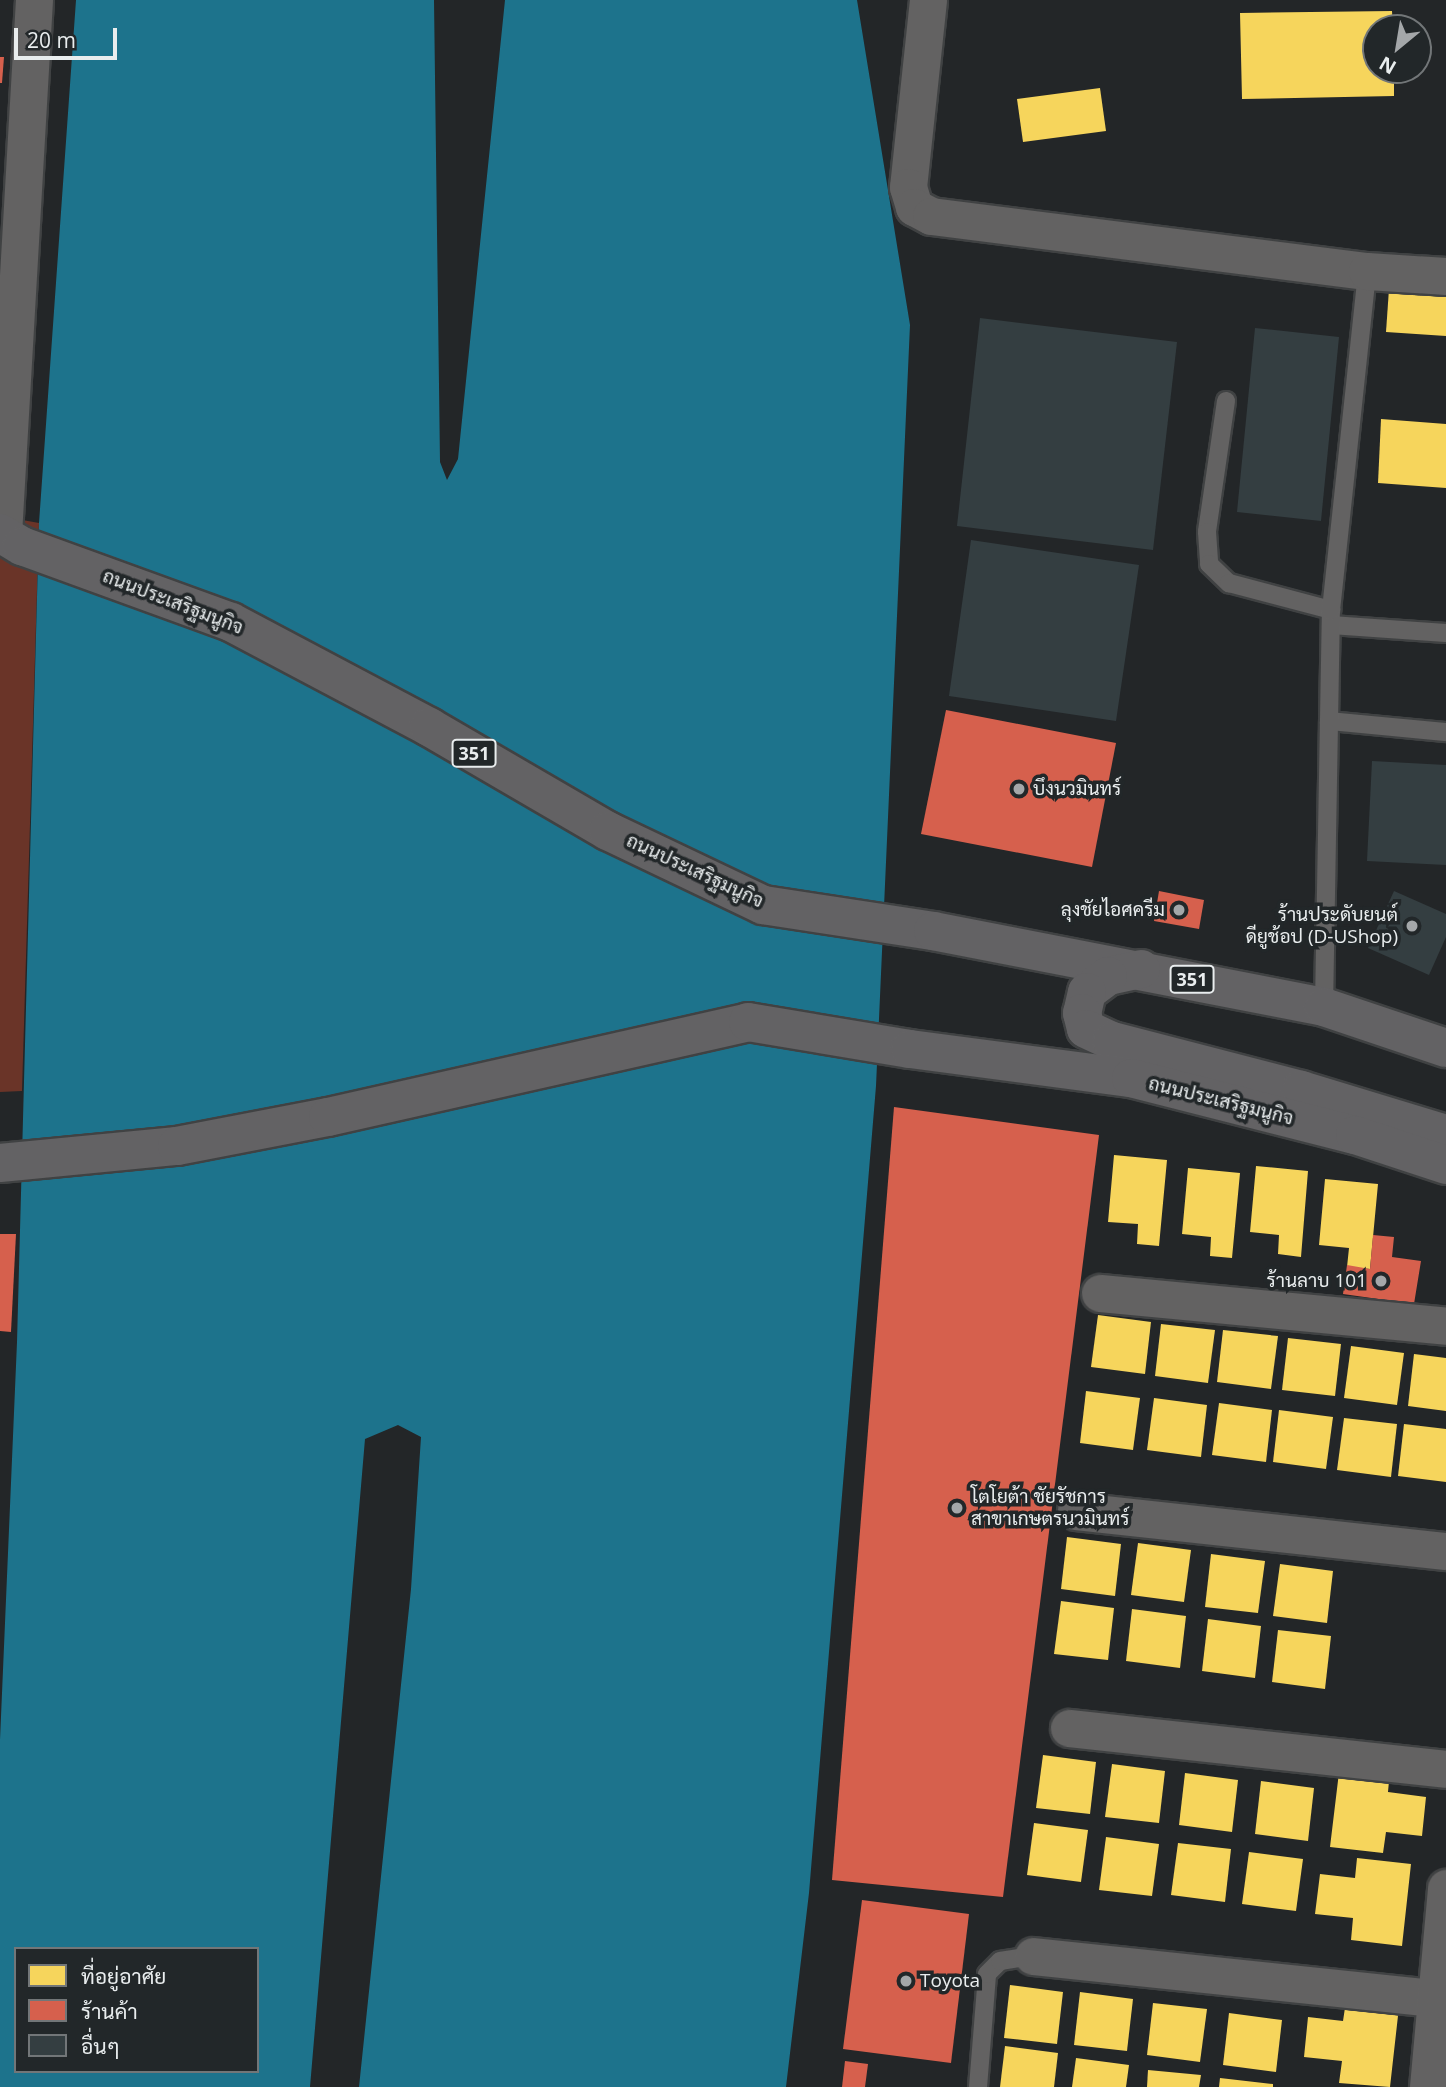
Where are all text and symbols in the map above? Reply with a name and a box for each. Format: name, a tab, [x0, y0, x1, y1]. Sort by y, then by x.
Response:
scale bar	[18, 14, 121, 58]
north arrow	[1362, 14, 1432, 84]
text: 20 m	[27, 26, 76, 54]
text: N	[1374, 50, 1401, 81]
street label: ถนนประเสริฐมนูกิจ	[100, 565, 246, 639]
road number: 351	[451, 738, 497, 768]
place label: บึงนวมินทร์	[1033, 778, 1121, 800]
marker: บึงนวมินทร์	[1011, 781, 1027, 797]
street label: ถนนประเสริฐมนูกิจ	[623, 829, 767, 913]
place label: ลุงชัยไอศครีม	[1061, 899, 1165, 921]
marker: ลุงชัยไอศครีม	[1171, 902, 1187, 918]
place label: ร้านประดับยนต์ ดียูช้อป (D-UShop)	[1246, 904, 1398, 948]
marker: ร้านประดับยนต์ ดียูช้อป (D-UShop)	[1404, 918, 1420, 934]
road number: 351	[1169, 964, 1215, 994]
street label: ถนนประเสริฐมนูกิจ	[1146, 1072, 1296, 1130]
place label: ร้านลาบ 101	[1266, 1270, 1367, 1292]
marker: ร้านลาบ 101	[1373, 1273, 1389, 1289]
place label: โตโยต้า ชัยรัชการ สาขาเกษตรนวมินทร์	[971, 1486, 1129, 1530]
marker: โตโยต้า ชัยรัชการ สาขาเกษตรนวมินทร์	[949, 1500, 965, 1516]
legend	[14, 1947, 259, 2073]
text: ที่อยู่อาศัย	[81, 1962, 166, 1990]
place label: Toyota	[920, 1970, 980, 1992]
marker: Toyota	[898, 1973, 914, 1989]
text: ร้านค้า	[81, 1997, 138, 2025]
text: อื่นๆ	[81, 2032, 120, 2060]

